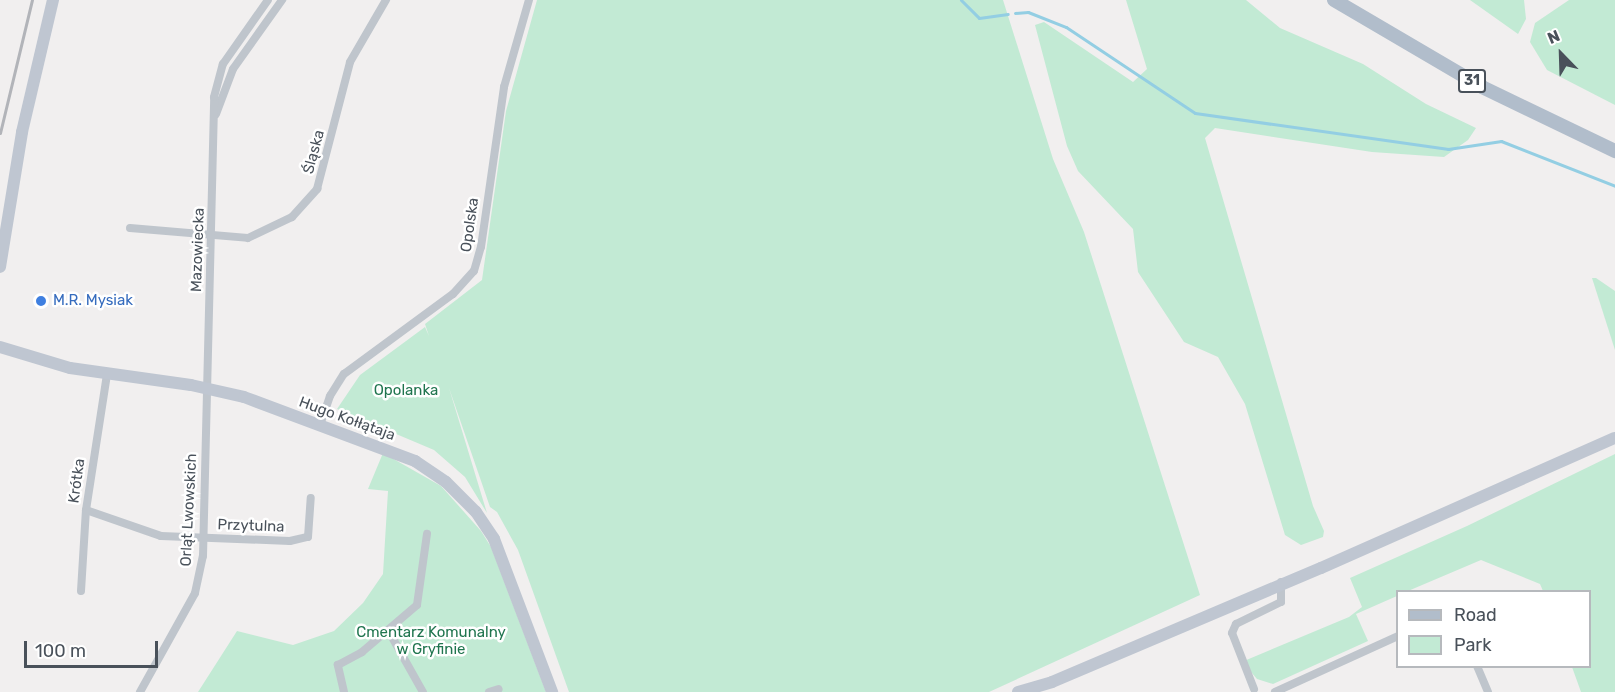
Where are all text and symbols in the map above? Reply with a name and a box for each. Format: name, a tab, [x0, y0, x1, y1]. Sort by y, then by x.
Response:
north arrow	[1531, 24, 1591, 84]
text: N	[1545, 26, 1563, 48]
road number: 31	[1457, 70, 1487, 92]
street label: Śląska	[300, 128, 328, 176]
street label: Opolska	[457, 197, 483, 253]
street label: Mazowiecka	[188, 208, 208, 292]
place label: M.R. Mysiak	[53, 292, 133, 310]
marker: M.R. Mysiak	[34, 294, 48, 308]
park label: Opolanka	[374, 382, 438, 400]
street label: Hugo Kołłątaja	[296, 393, 398, 445]
street label: Orląt Lwowskich	[177, 453, 201, 567]
street label: Krótka	[65, 458, 89, 504]
street label: Przytulna	[217, 516, 285, 536]
legend	[1396, 590, 1591, 668]
text: Road	[1454, 604, 1497, 626]
park label: Cmentarz Komunalny w Gryfinie	[356, 623, 506, 658]
scale bar	[27, 629, 160, 667]
text: Park	[1454, 634, 1491, 656]
text: 100 m	[35, 640, 86, 662]

